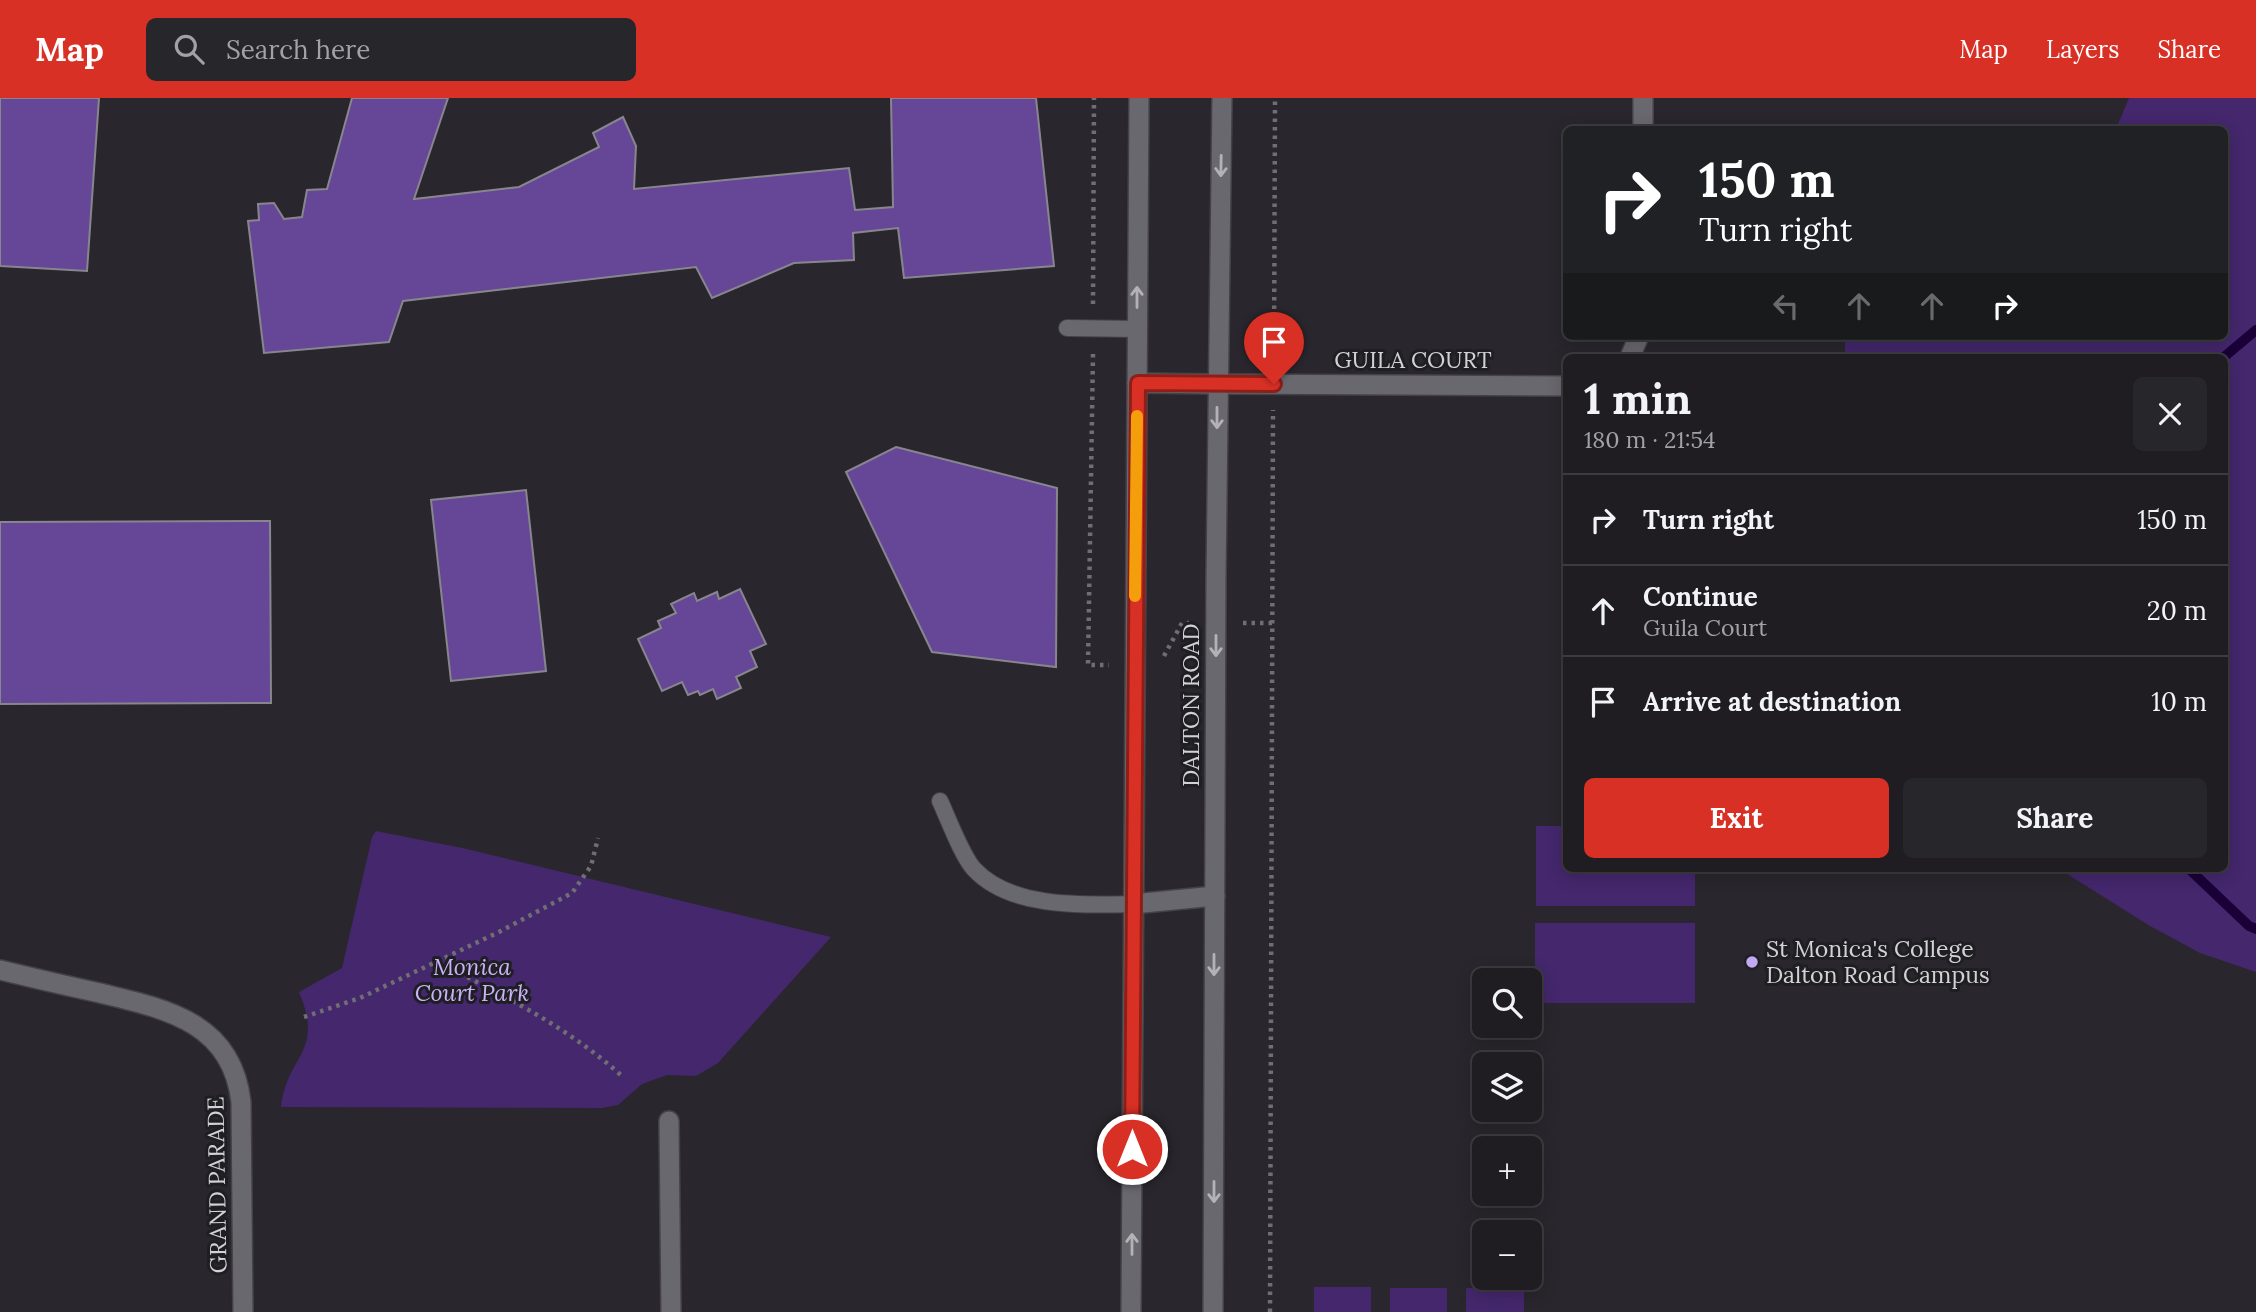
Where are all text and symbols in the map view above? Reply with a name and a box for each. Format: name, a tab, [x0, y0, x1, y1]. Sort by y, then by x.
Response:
search box	[146, 18, 636, 81]
text: Map	[35, 28, 104, 70]
icon: search	[170, 30, 208, 68]
text: Search here	[226, 33, 370, 66]
text: Map	[1959, 34, 2008, 65]
text: Layers	[2046, 34, 2119, 65]
text: Share	[2157, 34, 2221, 65]
text: 150 m	[1699, 148, 1835, 210]
one-way arrow	[1214, 154, 1228, 177]
icon: right	[1584, 154, 1675, 245]
text: Turn right	[1699, 209, 1852, 250]
one-way arrow	[1130, 286, 1144, 309]
icon: left	[1767, 287, 1805, 325]
icon: ahead	[1840, 287, 1878, 325]
icon: ahead	[1913, 287, 1951, 325]
icon: right	[1986, 287, 2024, 325]
pin	[1244, 312, 1304, 384]
icon: arrive	[1255, 323, 1293, 361]
street label: GUILA COURT	[1334, 345, 1492, 374]
text: 1 min	[1584, 372, 1691, 426]
button: close	[2133, 377, 2207, 451]
one-way arrow	[1211, 406, 1224, 429]
text: 180 m · 21:54	[1584, 425, 1716, 454]
icon: right	[1584, 501, 1622, 539]
text: Turn right	[1643, 503, 1774, 536]
text: 150 m	[2137, 503, 2207, 536]
text: Continue	[1643, 580, 1758, 613]
icon: ahead	[1584, 592, 1622, 630]
text: 20 m	[2147, 594, 2207, 627]
text: Guila Court	[1643, 613, 1767, 642]
street label: DALTON ROAD	[1176, 623, 1205, 787]
one-way arrow	[1209, 634, 1223, 657]
icon: arrive	[1584, 683, 1622, 721]
text: Arrive at destination	[1643, 685, 1901, 718]
text: 10 m	[2151, 685, 2207, 718]
button: Exit	[1584, 778, 1889, 858]
button: Share	[1903, 778, 2207, 858]
place label: St Monica's College Dalton Road Campus	[1766, 934, 1990, 989]
park label: Monica Court Park	[415, 952, 529, 1007]
one-way arrow	[1207, 953, 1221, 976]
marker: St Monica's College Dalton Road Campus	[1744, 954, 1760, 970]
map controls	[1472, 968, 1542, 1290]
button: search	[1472, 968, 1542, 1038]
button: layers	[1472, 1052, 1542, 1122]
street label: GRAND PARADE	[200, 1096, 233, 1274]
position arrow	[1095, 1112, 1169, 1186]
button: +	[1472, 1136, 1542, 1206]
one-way arrow	[1207, 1180, 1221, 1203]
button: −	[1472, 1220, 1542, 1290]
one-way arrow	[1125, 1233, 1139, 1256]

